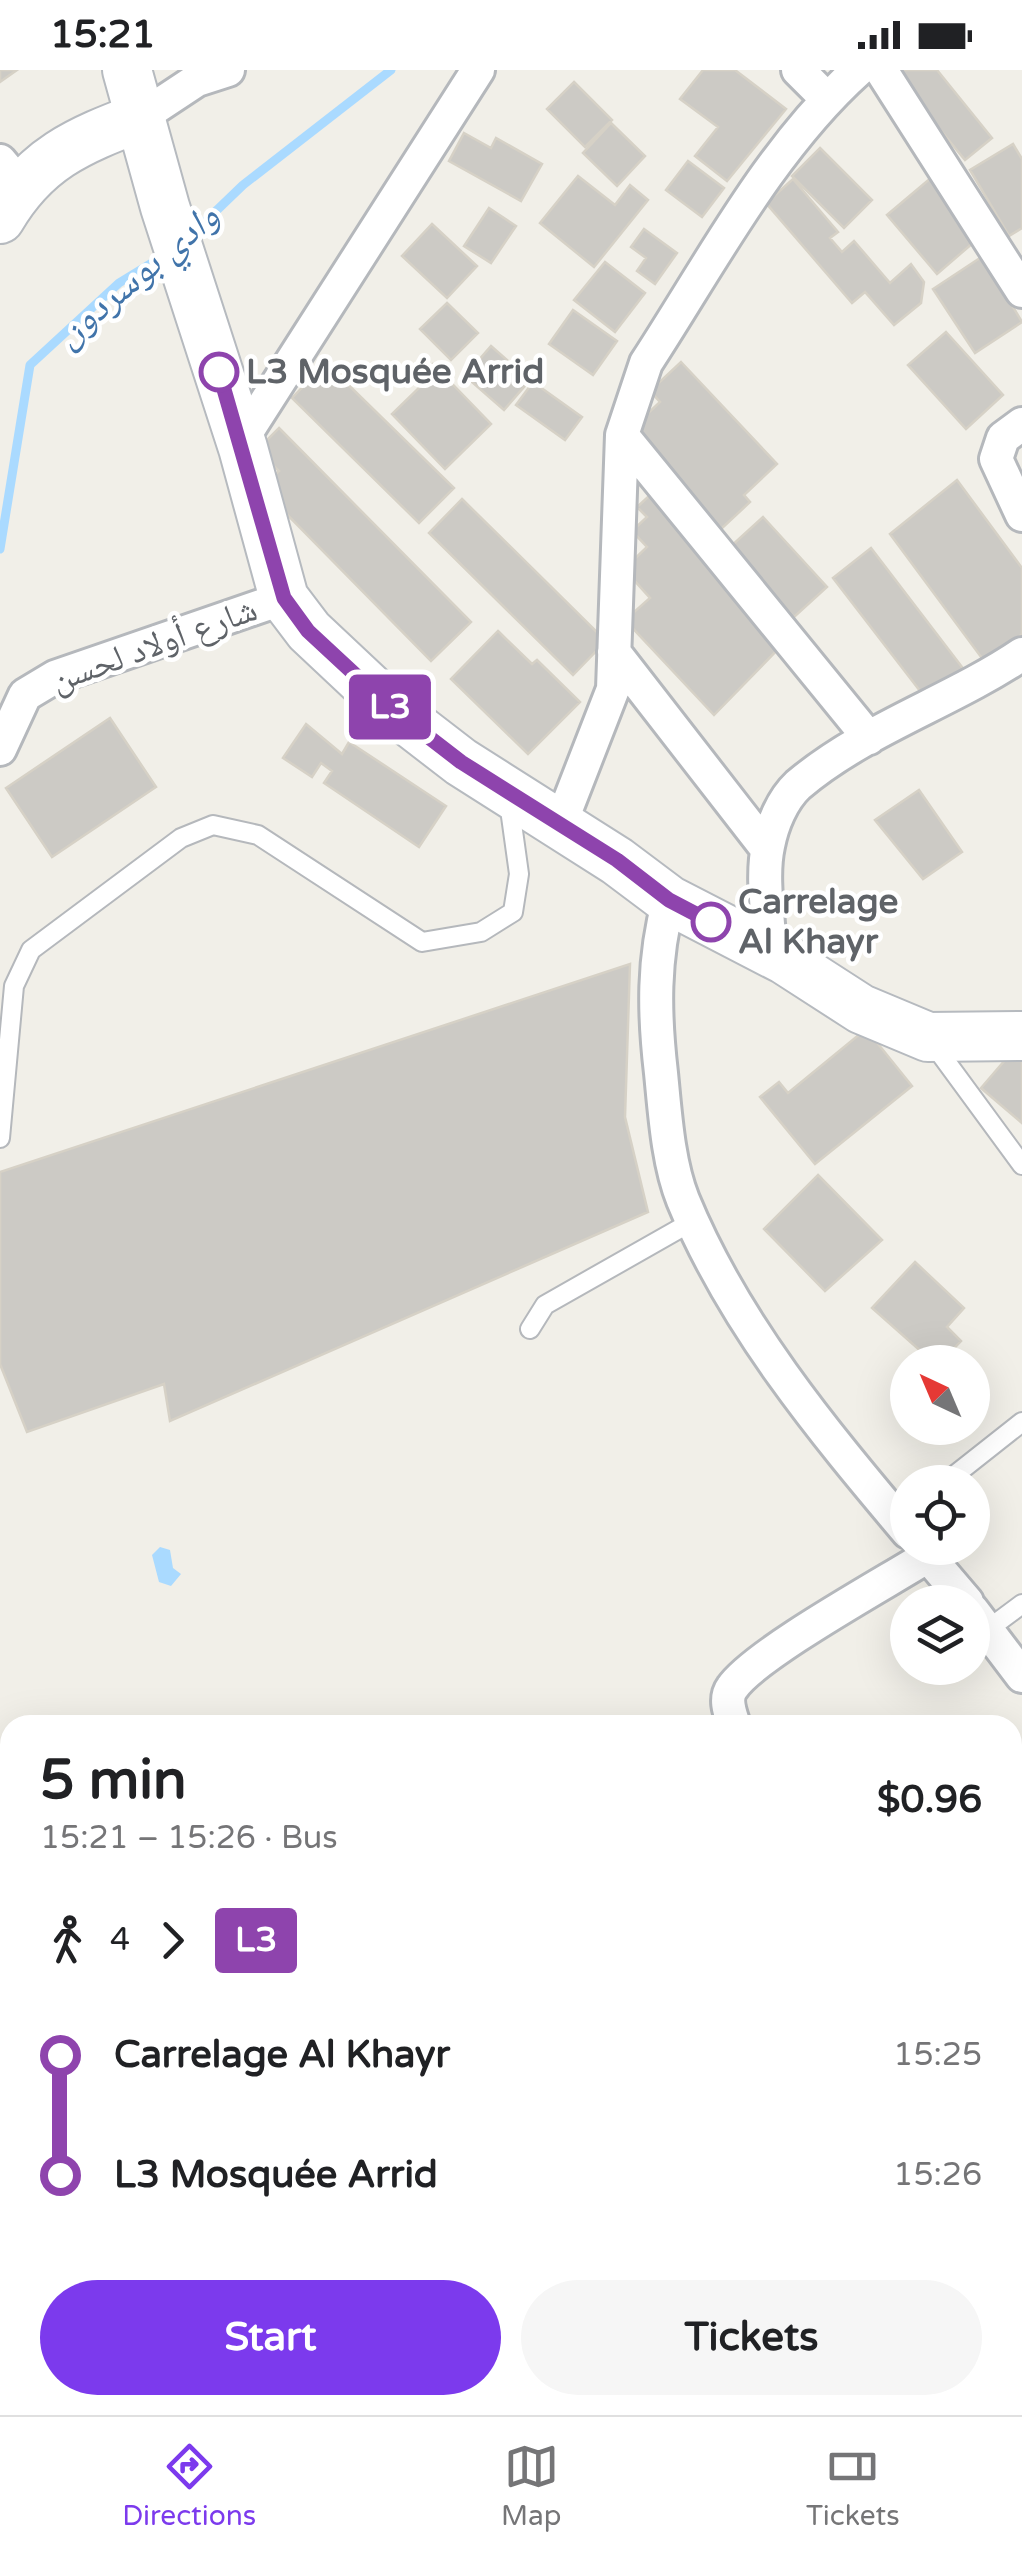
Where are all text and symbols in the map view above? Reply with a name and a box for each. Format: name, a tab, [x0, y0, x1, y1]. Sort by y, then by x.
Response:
text: 15:21	[50, 12, 155, 58]
water label: وادي بوسردون	[45, 193, 232, 361]
place label: L3 Mosquée Arrid	[246, 351, 544, 393]
marker: L3 Mosquée Arrid	[200, 353, 238, 391]
street label: شارع أولاد لحسن	[45, 588, 263, 702]
line badge: L3	[345, 674, 435, 740]
text: L3	[369, 686, 411, 728]
place label: Carrelage Al Khayr	[738, 881, 898, 963]
marker: Carrelage Al Khayr	[692, 903, 730, 941]
north arrow	[890, 1345, 990, 1445]
map controls	[890, 1345, 990, 1685]
button: locate	[890, 1465, 990, 1565]
button: layers	[890, 1585, 990, 1685]
text: 5 min	[40, 1748, 187, 1814]
text: $0.96	[877, 1777, 982, 1823]
text: 15:21 – 15:26 · Bus	[40, 1819, 338, 1857]
icon: walk	[40, 1913, 95, 1968]
icon: forward	[145, 1913, 200, 1968]
text: L3	[235, 1919, 277, 1961]
text: 4	[110, 1921, 130, 1959]
text: Carrelage Al Khayr	[114, 2032, 450, 2078]
text: 15:25	[893, 2036, 982, 2074]
text: L3 Mosquée Arrid	[114, 2152, 438, 2198]
text: 15:26	[893, 2156, 982, 2194]
button: Start	[40, 2280, 501, 2395]
button: Tickets	[521, 2280, 982, 2395]
tab: Directions	[122, 2439, 256, 2533]
tab: Map	[501, 2439, 561, 2533]
tab: Tickets	[806, 2439, 900, 2533]

